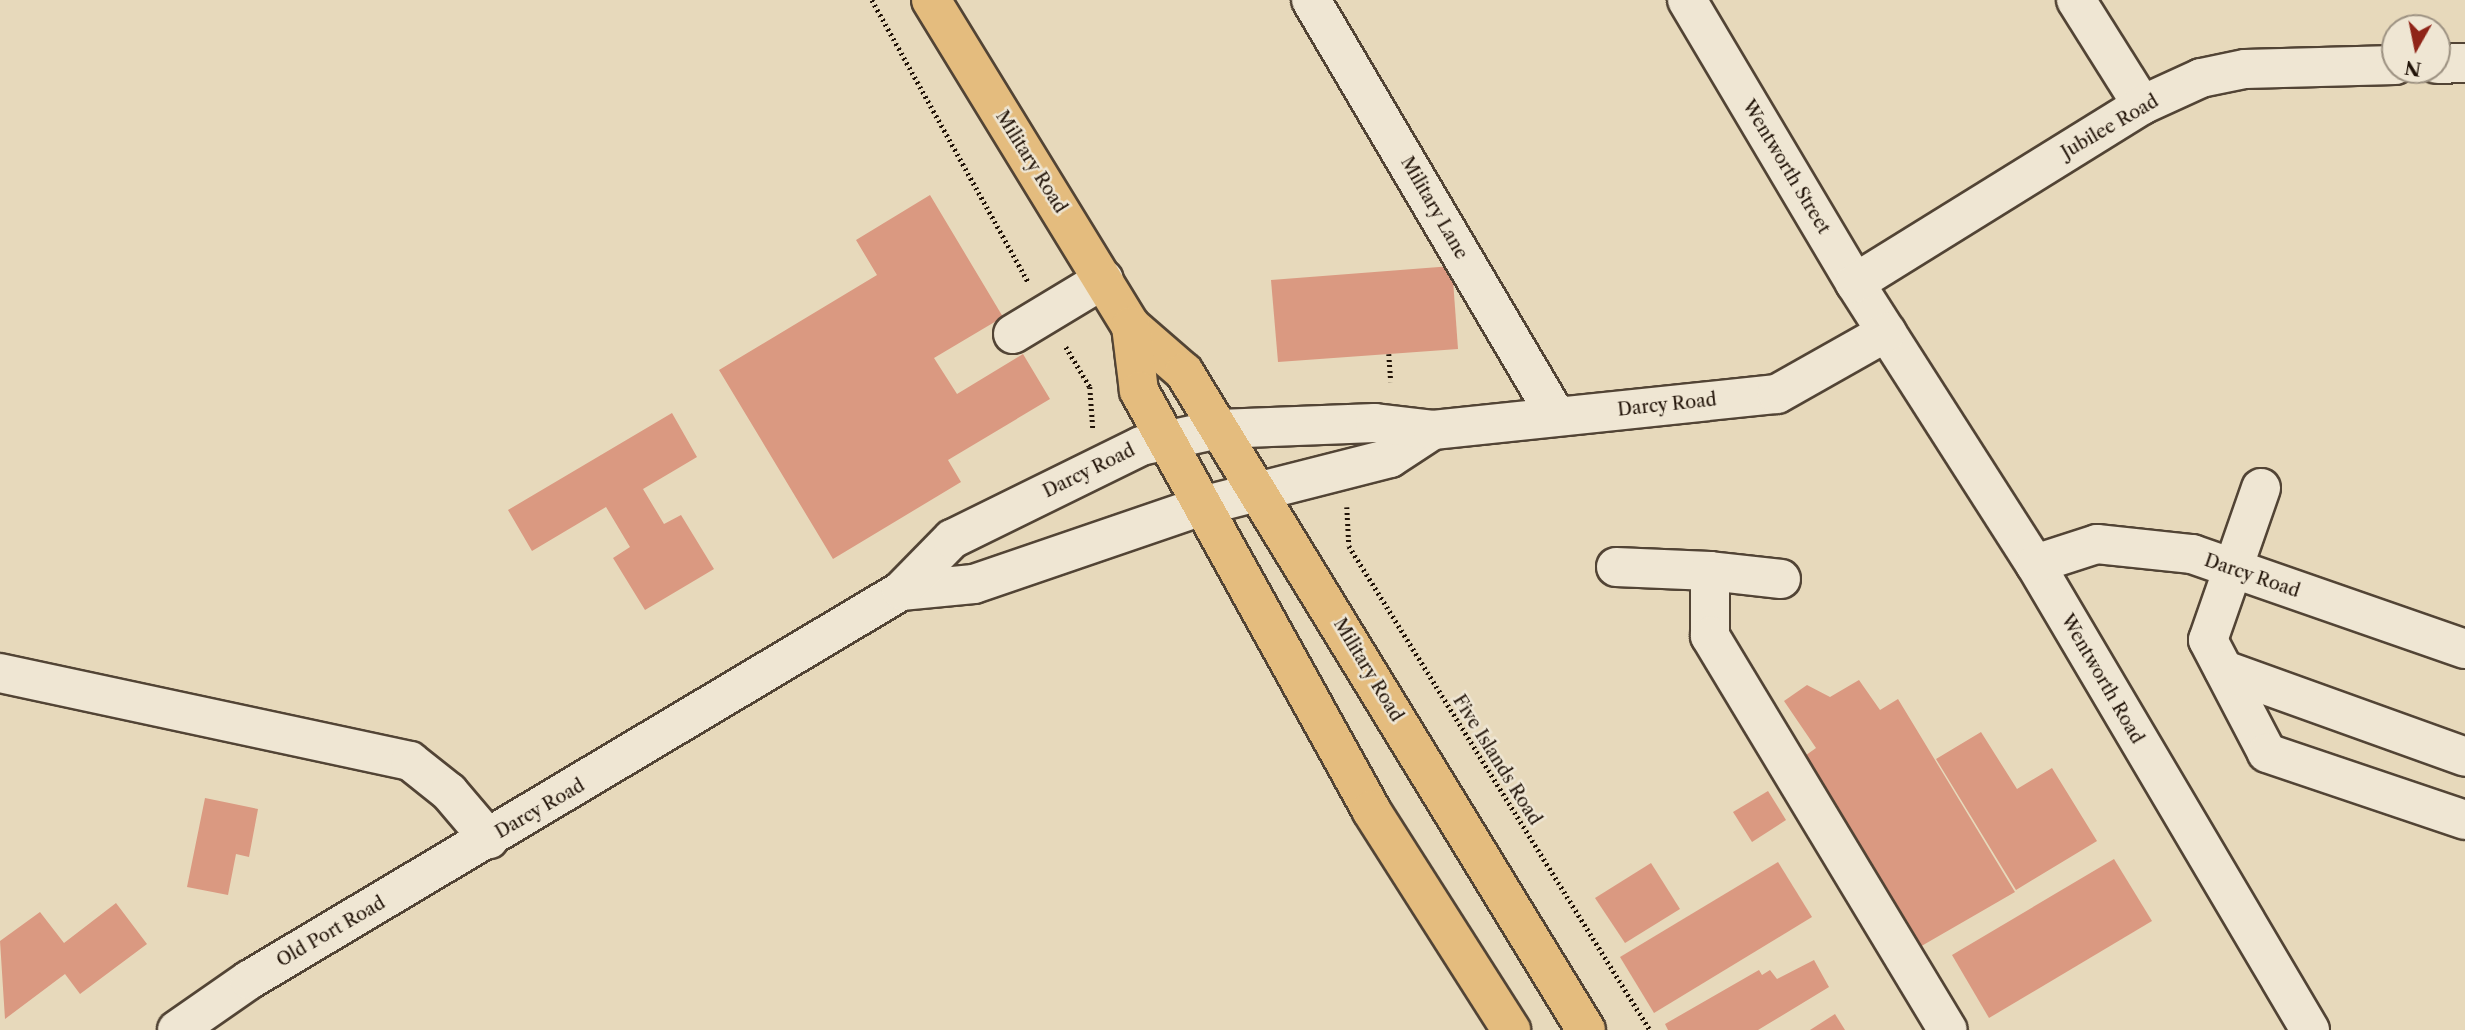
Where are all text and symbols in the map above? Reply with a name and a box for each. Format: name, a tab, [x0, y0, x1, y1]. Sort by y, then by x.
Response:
north arrow	[2381, 14, 2451, 84]
text: N	[2403, 56, 2423, 81]
street label: Jubilee Road	[2058, 91, 2162, 163]
street label: Wentworth Street	[1737, 96, 1835, 238]
street label: Military Road	[991, 107, 1071, 217]
street label: Military Lane	[1396, 153, 1472, 263]
street label: Darcy Road	[1616, 389, 1718, 421]
street label: Darcy Road	[1039, 439, 1139, 503]
street label: Darcy Road	[2201, 550, 2303, 602]
street label: Wentworth Road	[2056, 610, 2148, 748]
street label: Military Road	[1329, 614, 1407, 726]
street label: Five Islands Road	[1448, 691, 1546, 829]
street label: Darcy Road	[491, 775, 589, 843]
street label: Old Port Road	[273, 892, 389, 972]

